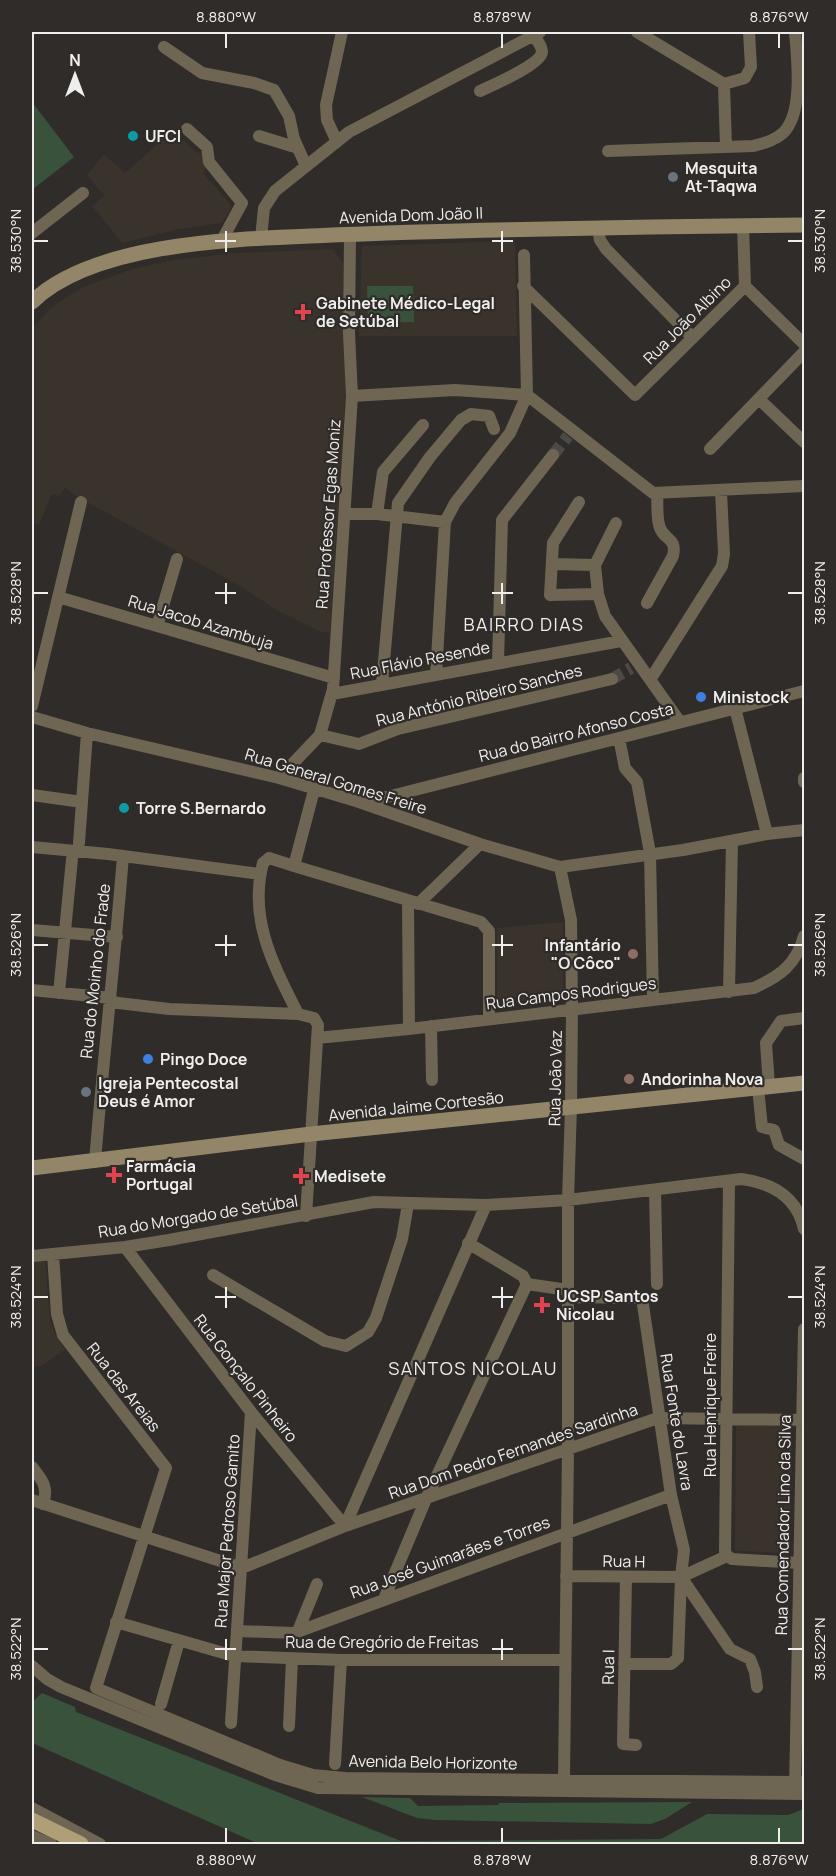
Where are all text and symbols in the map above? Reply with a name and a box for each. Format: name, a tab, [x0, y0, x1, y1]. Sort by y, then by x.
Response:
text: 8.880°W	[196, 6, 256, 27]
text: 8.878°W	[473, 6, 531, 27]
text: 8.876°W	[750, 6, 808, 27]
north arrow	[45, 45, 105, 105]
text: N	[69, 49, 81, 71]
place label: UFCI	[145, 125, 181, 147]
marker: UFCI	[126, 129, 140, 143]
place label: Mesquita At-Taqwa	[685, 157, 758, 197]
marker: Mesquita At-Taqwa	[666, 170, 680, 184]
street label: Avenida Dom João II	[339, 201, 483, 229]
text: 38.530°N	[5, 209, 26, 273]
text: 38.530°N	[809, 209, 830, 273]
street label: Rua João Albino	[638, 271, 736, 369]
place label: Gabinete Médico-Legal de Setúbal	[316, 292, 495, 332]
marker: Gabinete Médico-Legal de Setúbal	[294, 303, 312, 321]
street label: Rua Professor Egas Moniz	[310, 418, 346, 610]
text: 38.528°N	[5, 561, 26, 625]
text: 38.528°N	[809, 561, 830, 625]
street label: Rua Jacob Azambuja	[125, 589, 277, 655]
district label: BAIRRO DIAS	[464, 612, 584, 636]
street label: Rua Flávio Resende	[348, 636, 492, 684]
street label: Rua António Ribeiro Sanches	[374, 659, 584, 731]
place label: Ministock	[713, 686, 789, 708]
marker: Ministock	[694, 690, 708, 704]
street label: Rua do Bairro Afonso Costa	[476, 697, 676, 767]
street label: Rua General Gomes Freire	[242, 743, 430, 819]
place label: Torre S.Bernardo	[136, 797, 266, 819]
marker: Torre S.Bernardo	[117, 801, 131, 815]
street label: Rua do Moinho do Frade	[75, 883, 115, 1059]
text: 38.526°N	[5, 913, 26, 977]
text: 38.526°N	[809, 913, 830, 977]
place label: Infantário "O Côco"	[545, 934, 621, 974]
marker: Infantário "O Côco"	[626, 947, 640, 961]
street label: Rua Campos Rodrigues	[485, 972, 657, 1014]
street label: Rua João Vaz	[543, 1030, 567, 1126]
place label: Pingo Doce	[160, 1048, 248, 1070]
marker: Pingo Doce	[141, 1052, 155, 1066]
place label: Andorinha Nova	[641, 1068, 763, 1090]
place label: Igreja Pentecostal Deus é Amor	[98, 1072, 239, 1112]
marker: Andorinha Nova	[622, 1072, 636, 1086]
marker: Igreja Pentecostal Deus é Amor	[79, 1085, 93, 1099]
street label: Avenida Jaime Cortesão	[327, 1086, 505, 1126]
place label: Farmácia Portugal	[126, 1155, 196, 1195]
place label: Medisete	[314, 1165, 386, 1187]
marker: Medisete	[292, 1167, 310, 1185]
marker: Farmácia Portugal	[107, 1168, 121, 1182]
street label: Rua do Morgado de Setúbal	[97, 1189, 299, 1243]
text: 38.524°N	[5, 1265, 26, 1329]
text: 38.524°N	[809, 1265, 830, 1329]
place label: UCSP Santos Nicolau	[556, 1285, 659, 1325]
marker: UCSP Santos Nicolau	[533, 1296, 551, 1314]
street label: Rua Gonçalo Pinheiro	[189, 1310, 303, 1446]
street label: Rua Henrique Freire	[699, 1333, 721, 1477]
street label: Rua das Areias	[82, 1338, 166, 1436]
street label: Rua Fonte do Lavra	[655, 1352, 699, 1492]
district label: SANTOS NICOLAU	[388, 1356, 558, 1380]
street label: Rua Dom Pedro Fernandes Sardinha	[386, 1398, 640, 1504]
street label: Rua Comendador Lino da Silva	[770, 1415, 796, 1635]
street label: Rua Major Pedroso Gamito	[209, 1433, 245, 1629]
street label: Rua José Guimarães e Torres	[347, 1511, 553, 1603]
street label: Rua H	[602, 1550, 646, 1572]
text: 38.522°N	[5, 1617, 26, 1681]
text: 38.522°N	[809, 1617, 830, 1681]
street label: Rua de Gregório de Freitas	[285, 1631, 479, 1653]
street label: Rua I	[597, 1649, 619, 1685]
street label: Avenida Belo Horizonte	[348, 1750, 518, 1774]
text: 8.880°W	[196, 1849, 256, 1870]
text: 8.878°W	[473, 1849, 531, 1870]
text: 8.876°W	[750, 1849, 808, 1870]

